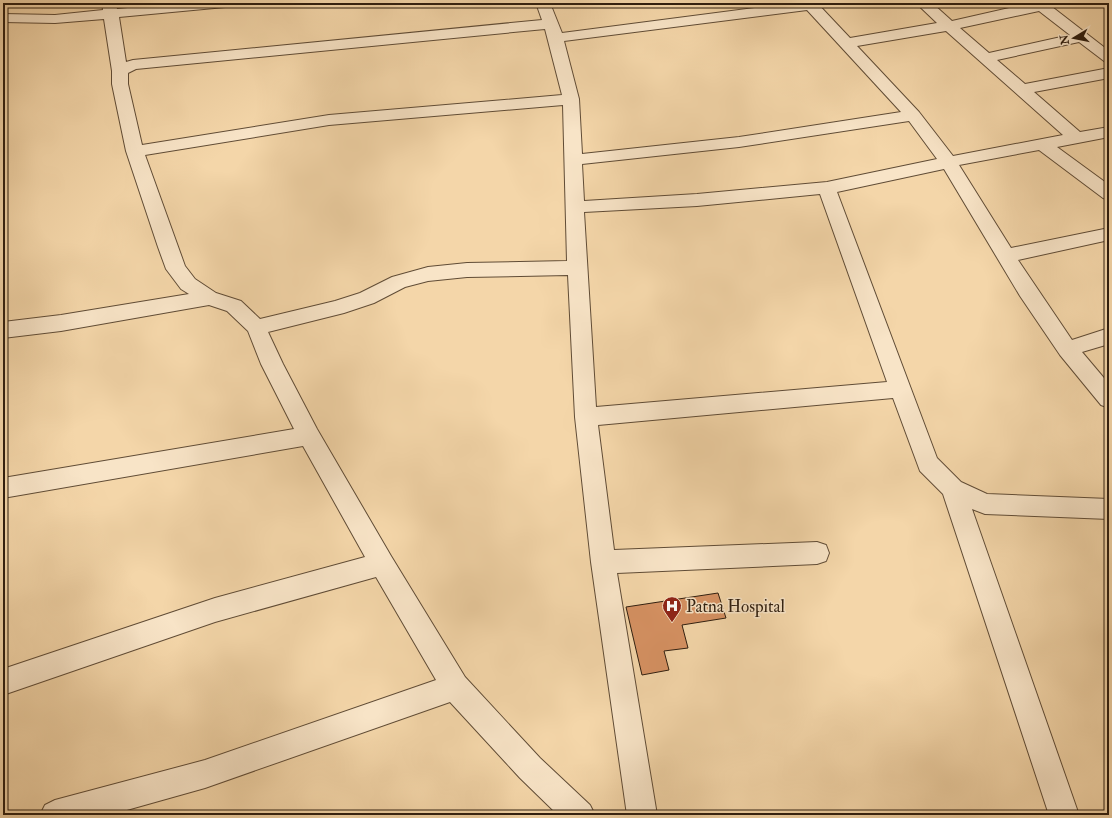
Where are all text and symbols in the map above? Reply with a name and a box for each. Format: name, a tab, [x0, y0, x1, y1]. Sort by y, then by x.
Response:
north arrow	[1054, 18, 1094, 58]
text: N	[1057, 33, 1072, 47]
hospital icon: Patna Hospital	[661, 595, 683, 623]
place label: Patna Hospital	[686, 596, 786, 618]

